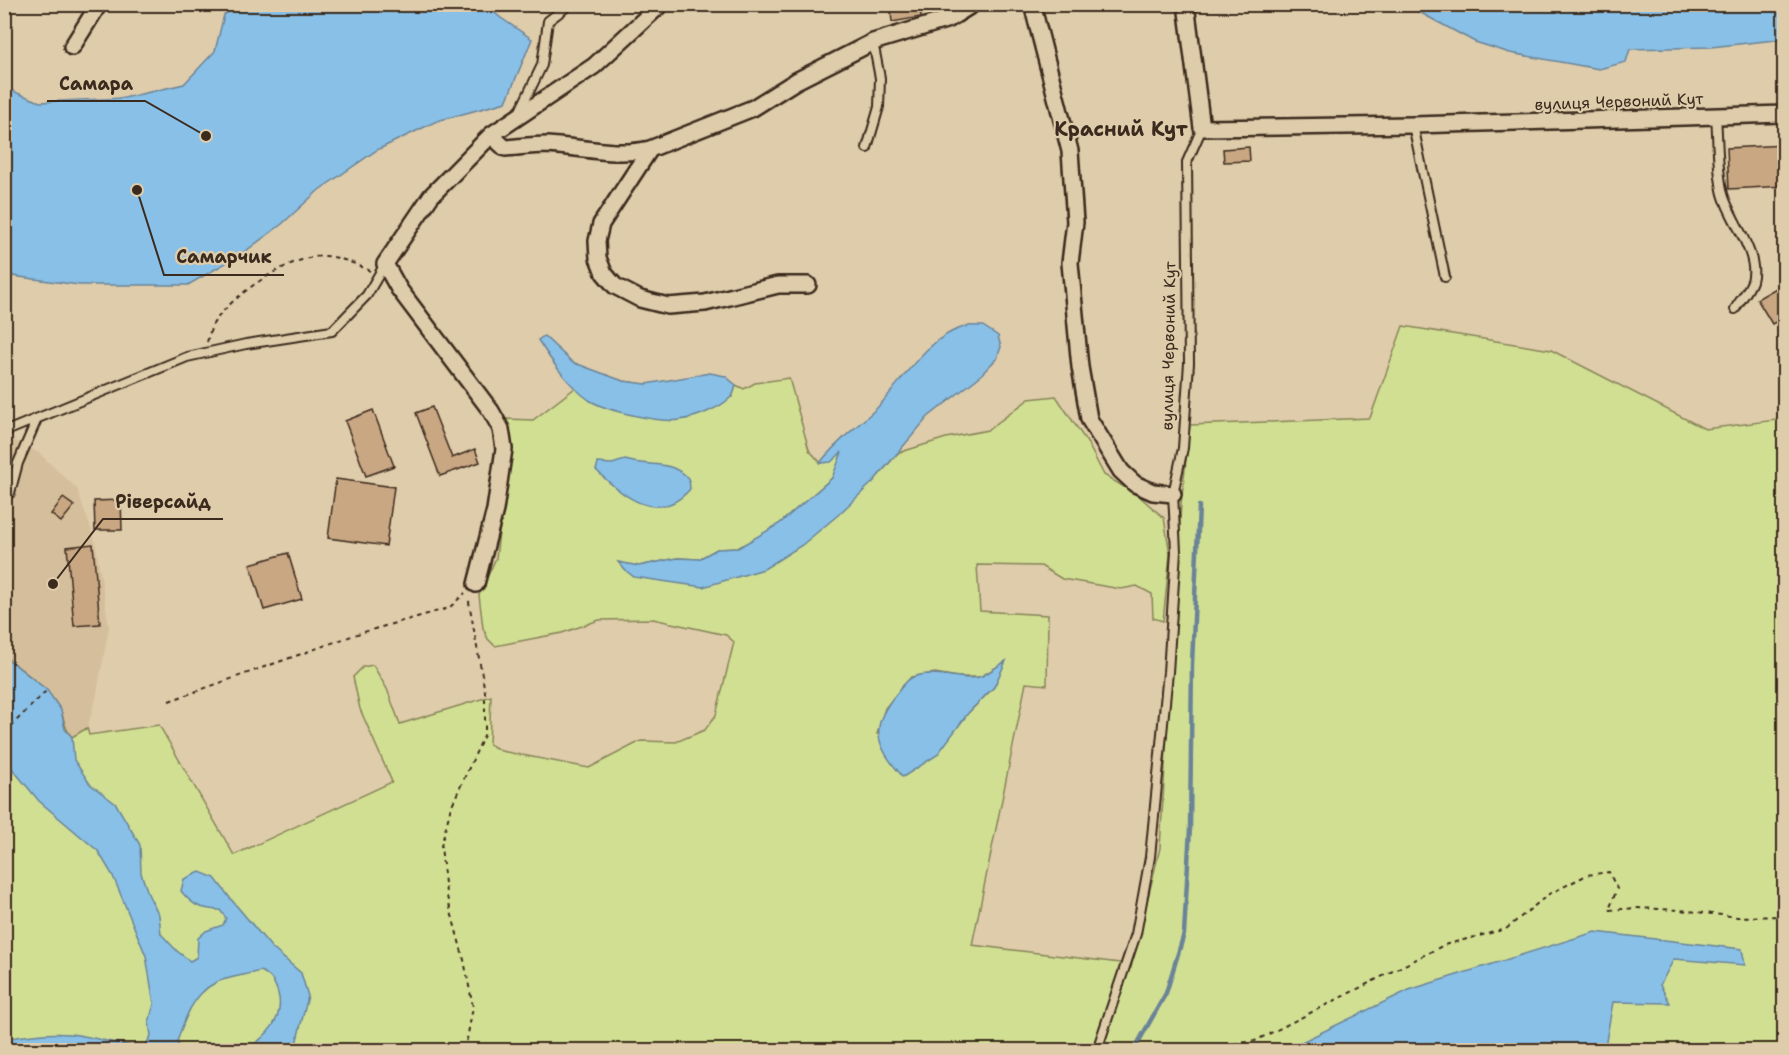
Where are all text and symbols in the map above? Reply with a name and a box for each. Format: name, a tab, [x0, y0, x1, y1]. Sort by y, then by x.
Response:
callout: Самара	[47, 65, 145, 101]
text: Самара	[59, 72, 134, 96]
street label: вулиця Червоний Кут	[1534, 88, 1705, 115]
district label: Красний Кут	[1054, 116, 1188, 142]
callout: Самарчик	[164, 239, 284, 275]
text: Самарчик	[176, 245, 272, 269]
street label: вулиця Червоний Кут	[1157, 260, 1180, 431]
callout: Ріверсайд	[103, 483, 223, 519]
text: Ріверсайд	[115, 490, 211, 514]

